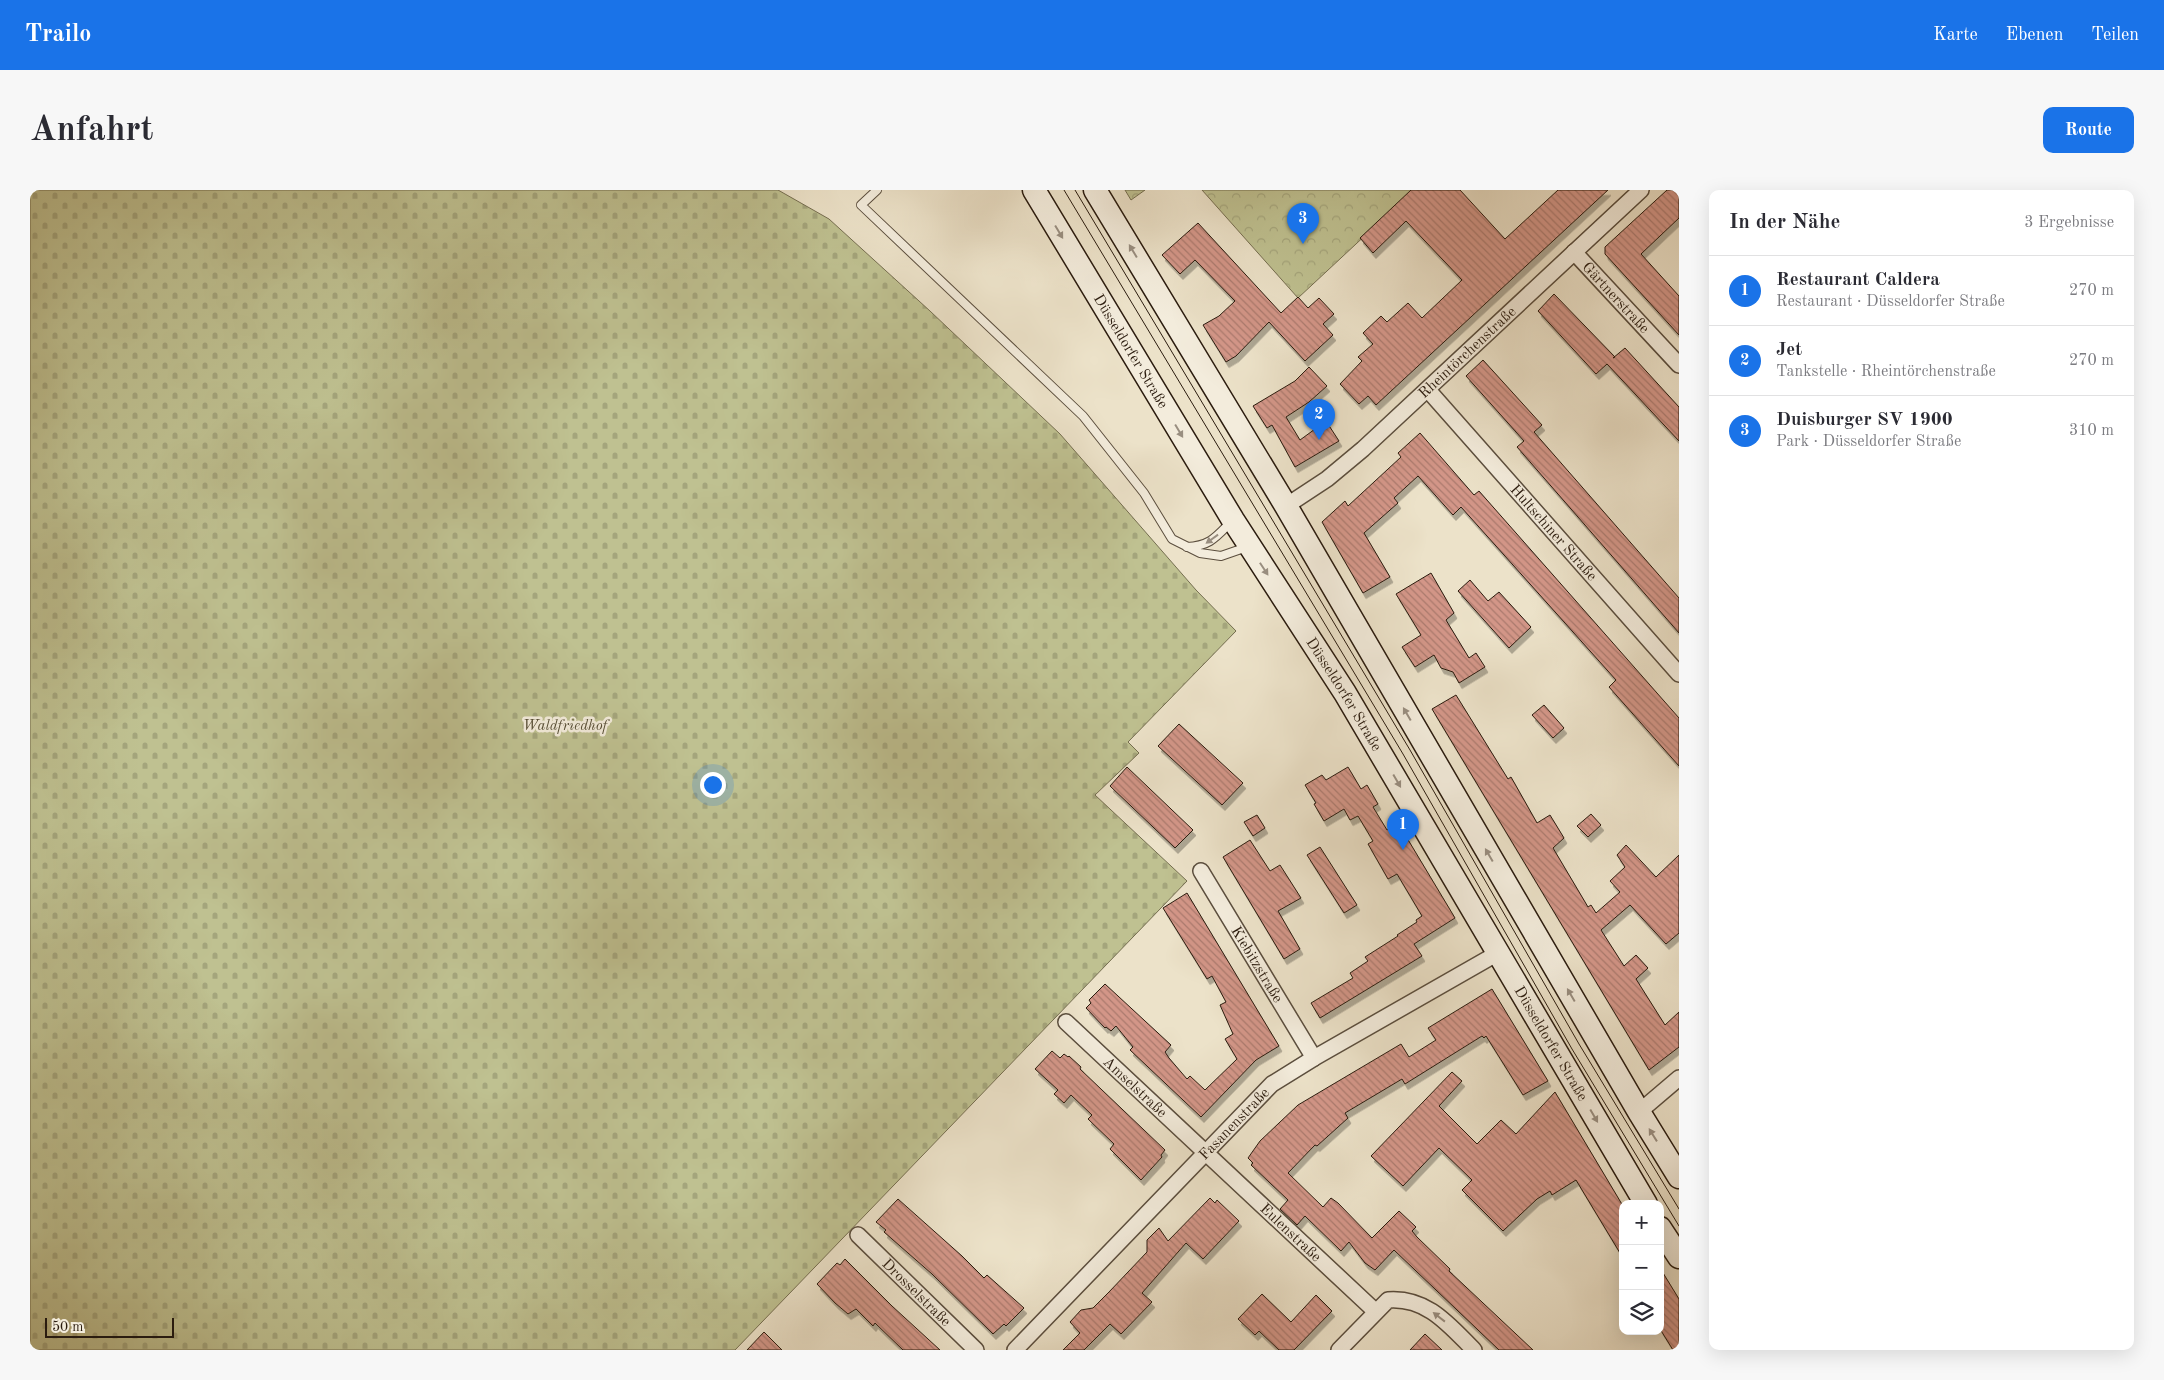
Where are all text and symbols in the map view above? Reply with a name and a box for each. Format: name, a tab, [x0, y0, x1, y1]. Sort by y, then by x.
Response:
text: Trailo	[25, 23, 91, 47]
text: Karte	[1933, 26, 1978, 44]
text: Ebenen	[2006, 26, 2063, 44]
text: Teilen	[2091, 26, 2139, 44]
button: Route	[2043, 107, 2134, 153]
text: Anfahrt	[30, 113, 153, 148]
pin: 3	[1287, 203, 1319, 244]
text: In der Nähe	[1729, 212, 1840, 233]
text: 3 Ergebnisse	[2024, 215, 2114, 231]
one-way arrow	[1054, 225, 1063, 238]
one-way arrow	[1128, 245, 1137, 258]
street label: Gärtnerstraße	[1579, 260, 1652, 337]
text: Restaurant Caldera	[1776, 271, 1940, 290]
text: 1	[1740, 283, 1750, 299]
text: 270 m	[2069, 283, 2114, 299]
street label: Düsseldorfer Straße	[1090, 292, 1170, 412]
text: Restaurant · Düsseldorfer Straße	[1776, 294, 2005, 310]
street label: Rheintörchenstraße	[1416, 305, 1520, 402]
text: Jet	[1776, 341, 1802, 360]
text: 2	[1740, 353, 1750, 369]
text: 270 m	[2069, 353, 2114, 369]
text: Tankstelle · Rheintörchenstraße	[1776, 364, 1996, 380]
pin: 2	[1303, 399, 1335, 440]
text: Duisburger SV 1900	[1776, 411, 1953, 430]
text: 3	[1740, 423, 1750, 439]
text: 310 m	[2069, 423, 2114, 439]
one-way arrow	[1174, 424, 1183, 437]
text: Park · Düsseldorfer Straße	[1776, 434, 1961, 450]
street label: Hultschiner Straße	[1506, 482, 1599, 584]
one-way arrow	[1205, 534, 1219, 544]
one-way arrow	[1259, 563, 1269, 576]
street label: Düsseldorfer Straße	[1302, 635, 1384, 754]
one-way arrow	[1403, 708, 1412, 721]
park label: Waldfriedhof	[522, 719, 610, 734]
your location	[700, 772, 726, 798]
one-way arrow	[1392, 775, 1401, 788]
pin: 1	[1387, 809, 1419, 850]
one-way arrow	[1485, 848, 1494, 861]
street label: Kiebitzstraße	[1227, 924, 1285, 1006]
street label: Düsseldorfer Straße	[1511, 984, 1590, 1104]
one-way arrow	[1566, 989, 1575, 1002]
street label: Amselstraße	[1100, 1055, 1169, 1121]
street label: Fasanenstraße	[1197, 1085, 1273, 1163]
one-way arrow	[1589, 1109, 1598, 1122]
one-way arrow	[1649, 1129, 1658, 1142]
map controls	[1619, 1200, 1664, 1335]
button: +	[1619, 1200, 1664, 1245]
street label: Eulenstraße	[1256, 1201, 1323, 1266]
button: −	[1619, 1245, 1664, 1290]
street label: Drosselstraße	[878, 1257, 953, 1330]
button: layers	[1619, 1290, 1664, 1335]
one-way arrow	[1433, 1311, 1446, 1322]
scale bar	[45, 1315, 174, 1338]
text: 50 m	[52, 1320, 83, 1334]

